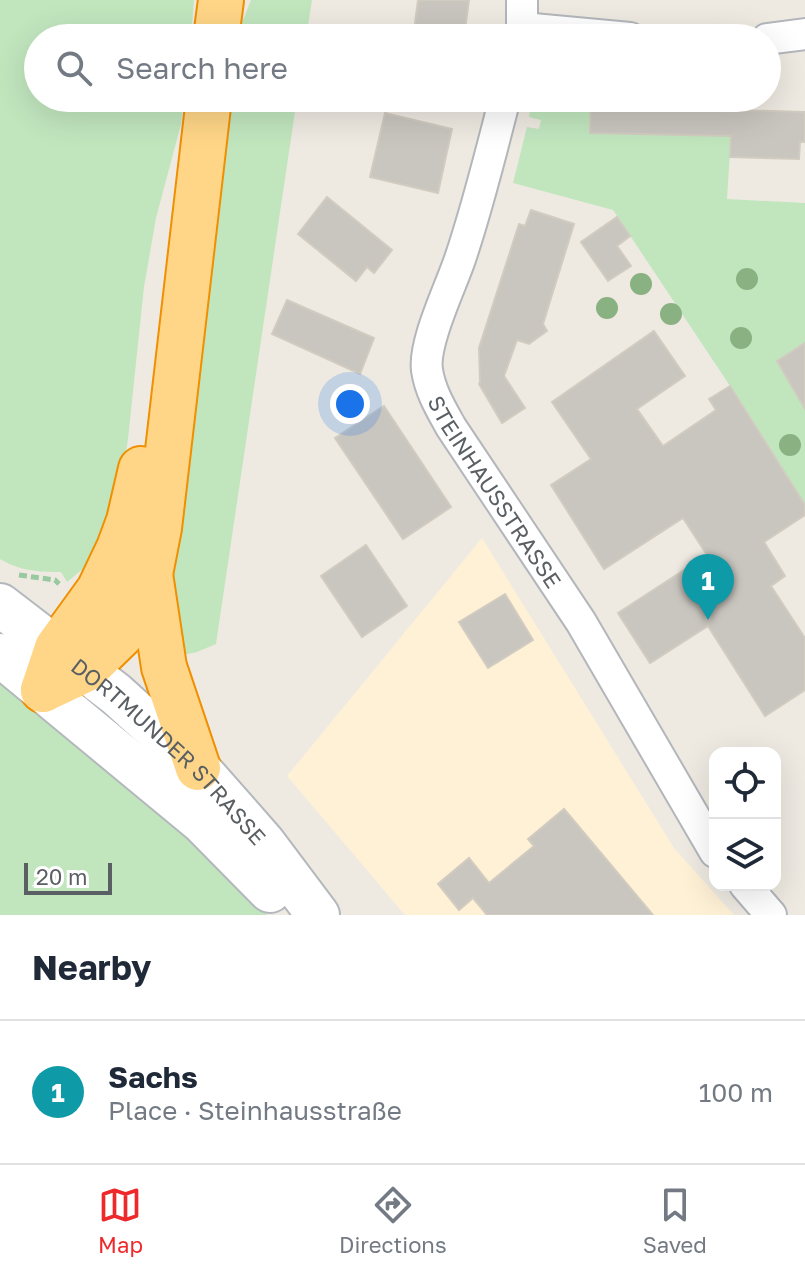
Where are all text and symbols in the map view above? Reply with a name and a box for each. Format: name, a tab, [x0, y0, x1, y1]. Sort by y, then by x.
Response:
search box	[24, 24, 781, 112]
icon: search	[52, 46, 96, 90]
text: Search here	[116, 50, 288, 86]
your location	[330, 384, 370, 424]
street label: STEINHAUSSTRASSE	[423, 391, 568, 593]
pin: 1	[682, 554, 734, 620]
street label: DORTMUNDER STRASSE	[66, 652, 272, 850]
map controls	[709, 747, 781, 891]
button: locate	[709, 747, 781, 819]
button: layers	[709, 819, 781, 891]
scale bar	[24, 859, 112, 895]
text: 20 m	[36, 863, 87, 890]
text: Nearby	[32, 947, 152, 987]
text: Sachs	[108, 1059, 198, 1095]
text: 1	[51, 1077, 65, 1108]
text: 100 m	[699, 1077, 773, 1108]
text: Place · Steinhausstraße	[108, 1095, 402, 1126]
tab: Map	[98, 1183, 143, 1258]
tab: Directions	[339, 1183, 447, 1258]
tab: Saved	[643, 1183, 707, 1258]

